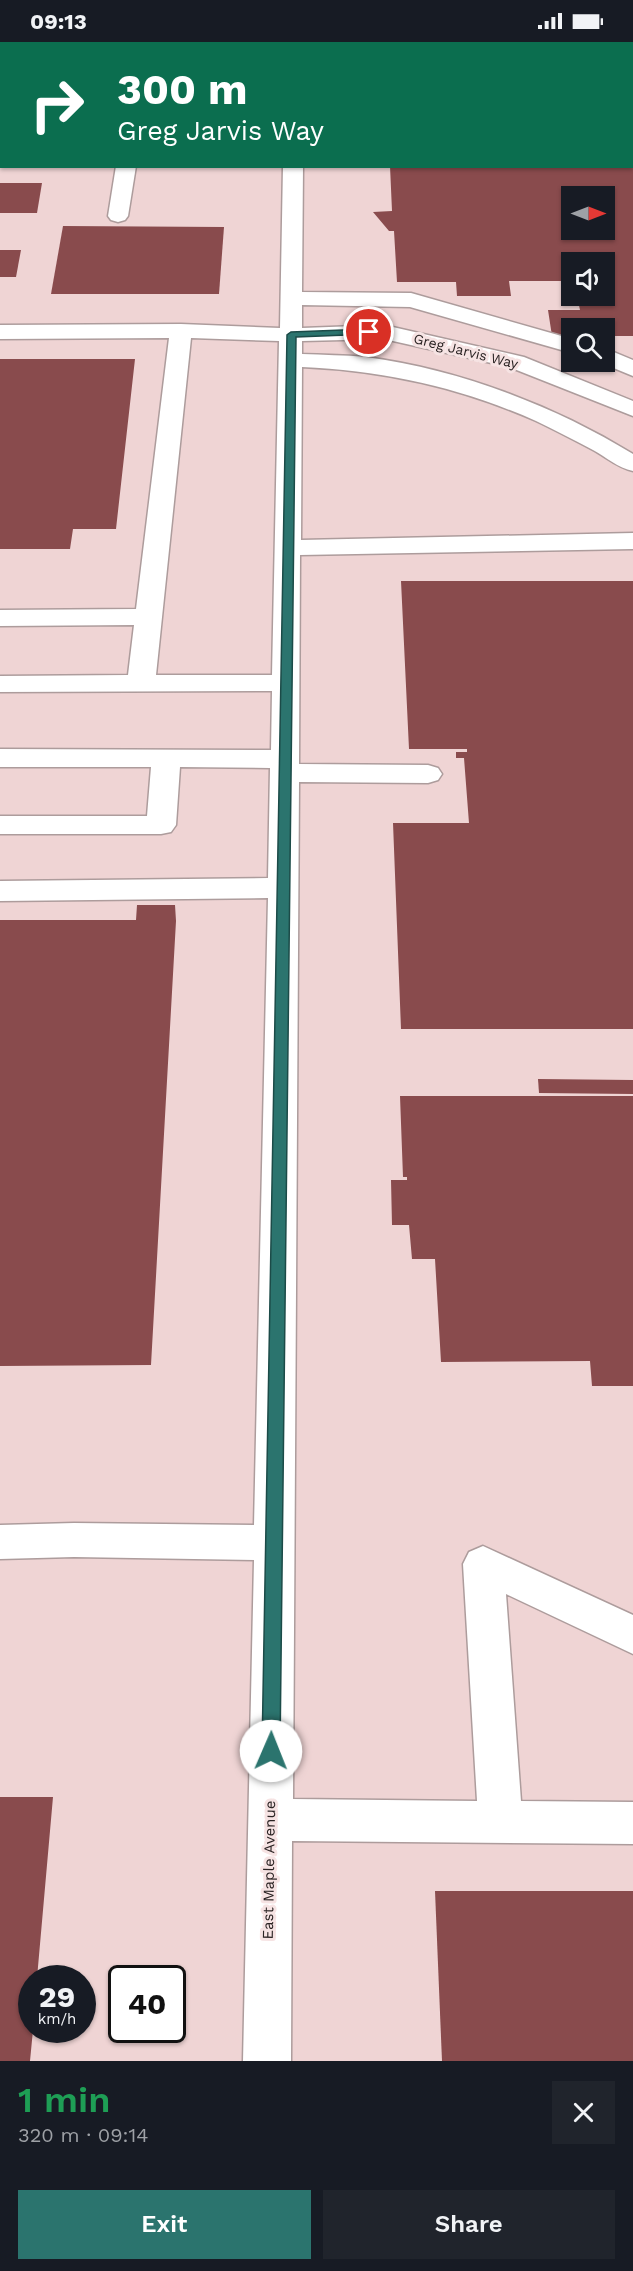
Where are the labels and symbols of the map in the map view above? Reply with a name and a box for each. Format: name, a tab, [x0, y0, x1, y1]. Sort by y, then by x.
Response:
north arrow	[561, 186, 615, 240]
pin	[343, 306, 394, 357]
street label: Greg Jarvis Way	[412, 330, 521, 372]
position arrow	[239, 1719, 303, 1783]
street label: East Maple Avenue	[259, 1800, 279, 1940]
speed limit sign: 40	[108, 1965, 186, 2043]

